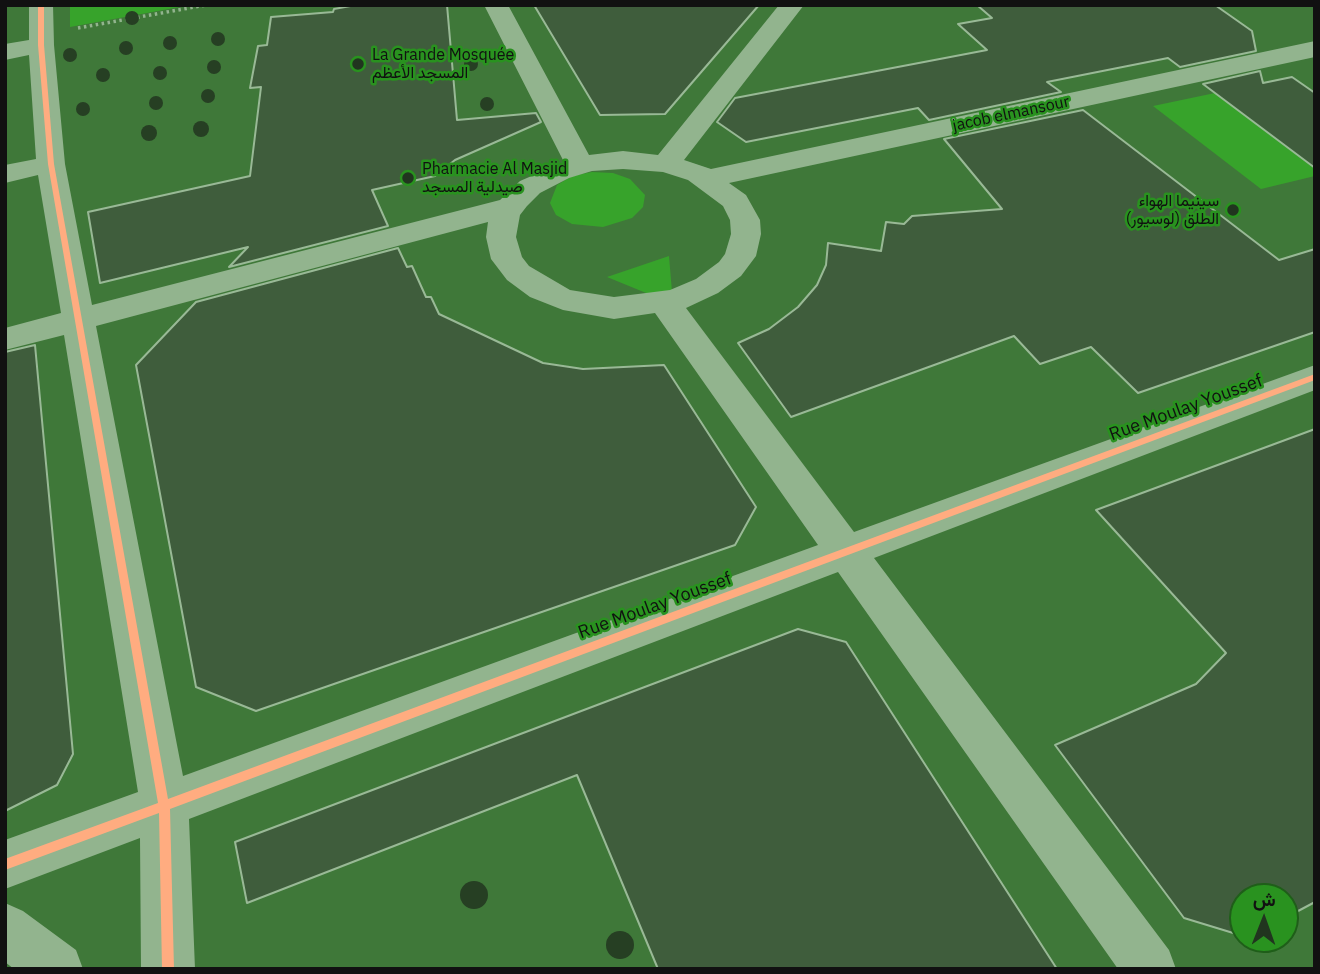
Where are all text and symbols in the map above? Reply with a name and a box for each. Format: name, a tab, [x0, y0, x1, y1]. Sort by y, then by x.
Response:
place label: La Grande Mosquée المسجد الأعظم	[372, 45, 514, 83]
marker: La Grande Mosquée المسجد الأعظم	[350, 56, 366, 72]
street label: jacob elmansour	[951, 92, 1071, 136]
place label: Pharmacie Al Masjid صيدلية المسجد	[422, 159, 567, 197]
marker: Pharmacie Al Masjid صيدلية المسجد	[400, 170, 416, 186]
place label: سينيما الهواء الطلق (لوسيور)	[1126, 191, 1219, 229]
marker: سينيما الهواء الطلق (لوسيور)	[1225, 202, 1241, 218]
street label: Rue Moulay Youssef	[1106, 370, 1266, 446]
street label: Rue Moulay Youssef	[575, 568, 735, 644]
north arrow	[1229, 883, 1299, 953]
text: ش	[1253, 887, 1276, 911]

